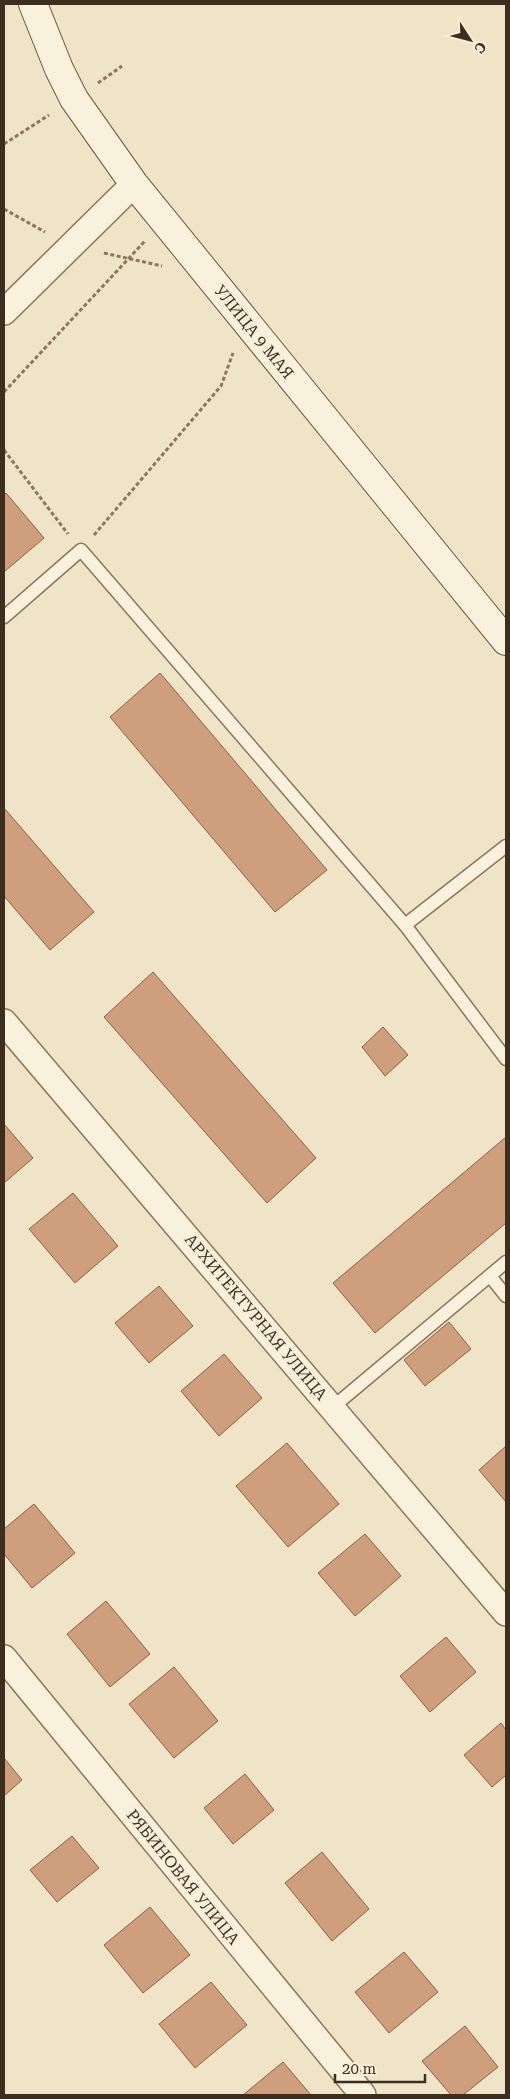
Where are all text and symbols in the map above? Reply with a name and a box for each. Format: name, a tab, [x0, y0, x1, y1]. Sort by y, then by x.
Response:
north arrow	[445, 15, 495, 65]
text: С	[471, 39, 490, 56]
street label: УЛИЦА 9 МАЯ	[210, 281, 298, 383]
street label: АРХИТЕКТУРНАЯ УЛИЦА	[181, 1230, 332, 1405]
street label: РЯБИНОВАЯ УЛИЦА	[123, 1805, 244, 1949]
scale bar	[335, 2052, 425, 2084]
text: 20 m	[342, 2060, 377, 2078]

